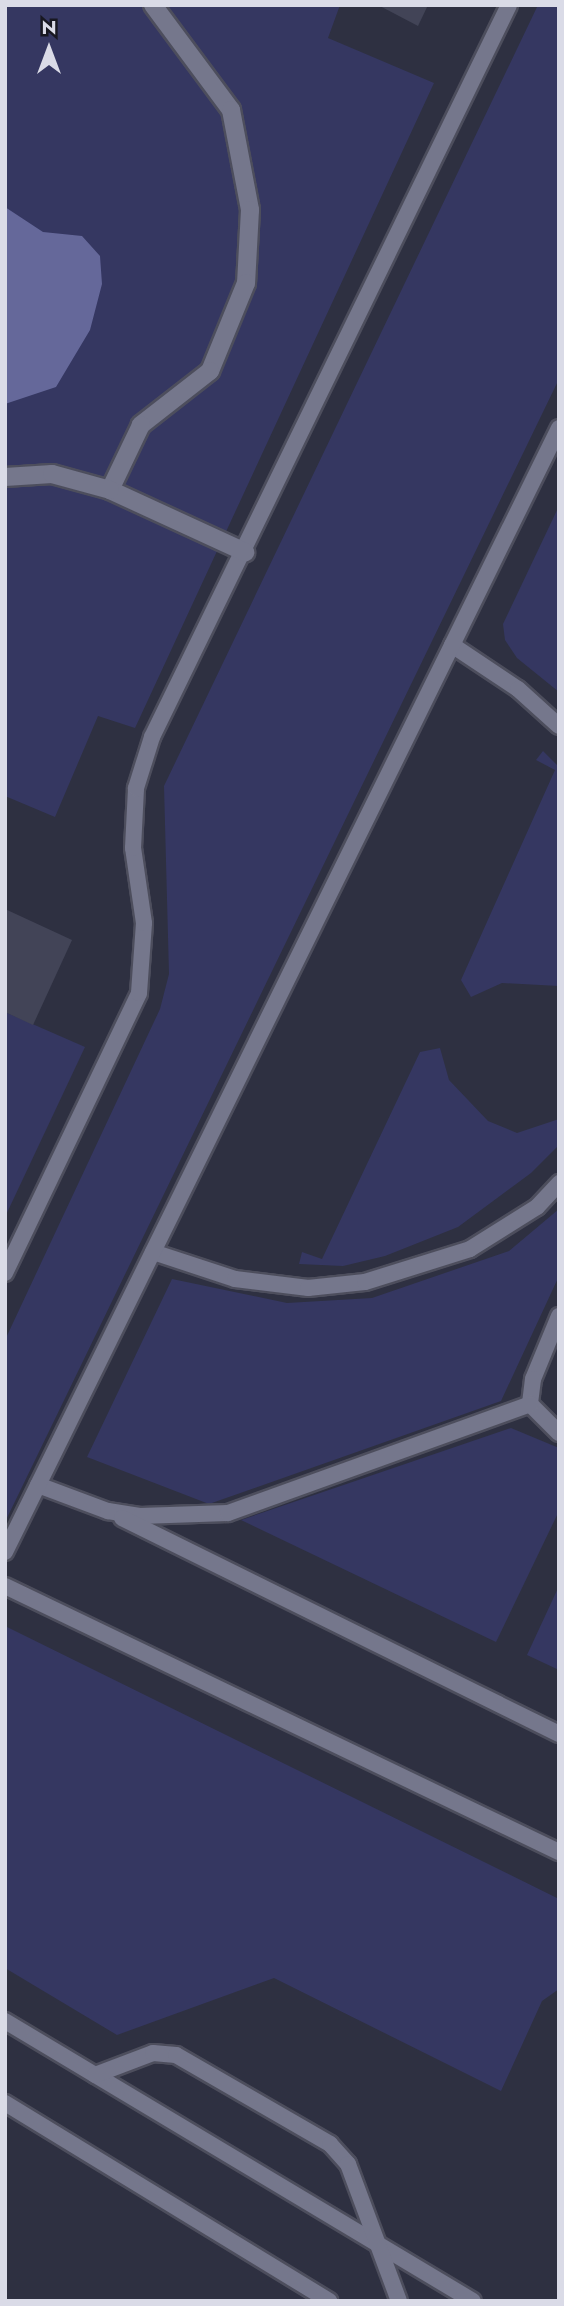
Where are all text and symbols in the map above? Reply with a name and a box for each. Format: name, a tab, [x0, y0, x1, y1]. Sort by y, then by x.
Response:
north arrow	[14, 14, 84, 84]
text: N	[41, 14, 57, 41]

